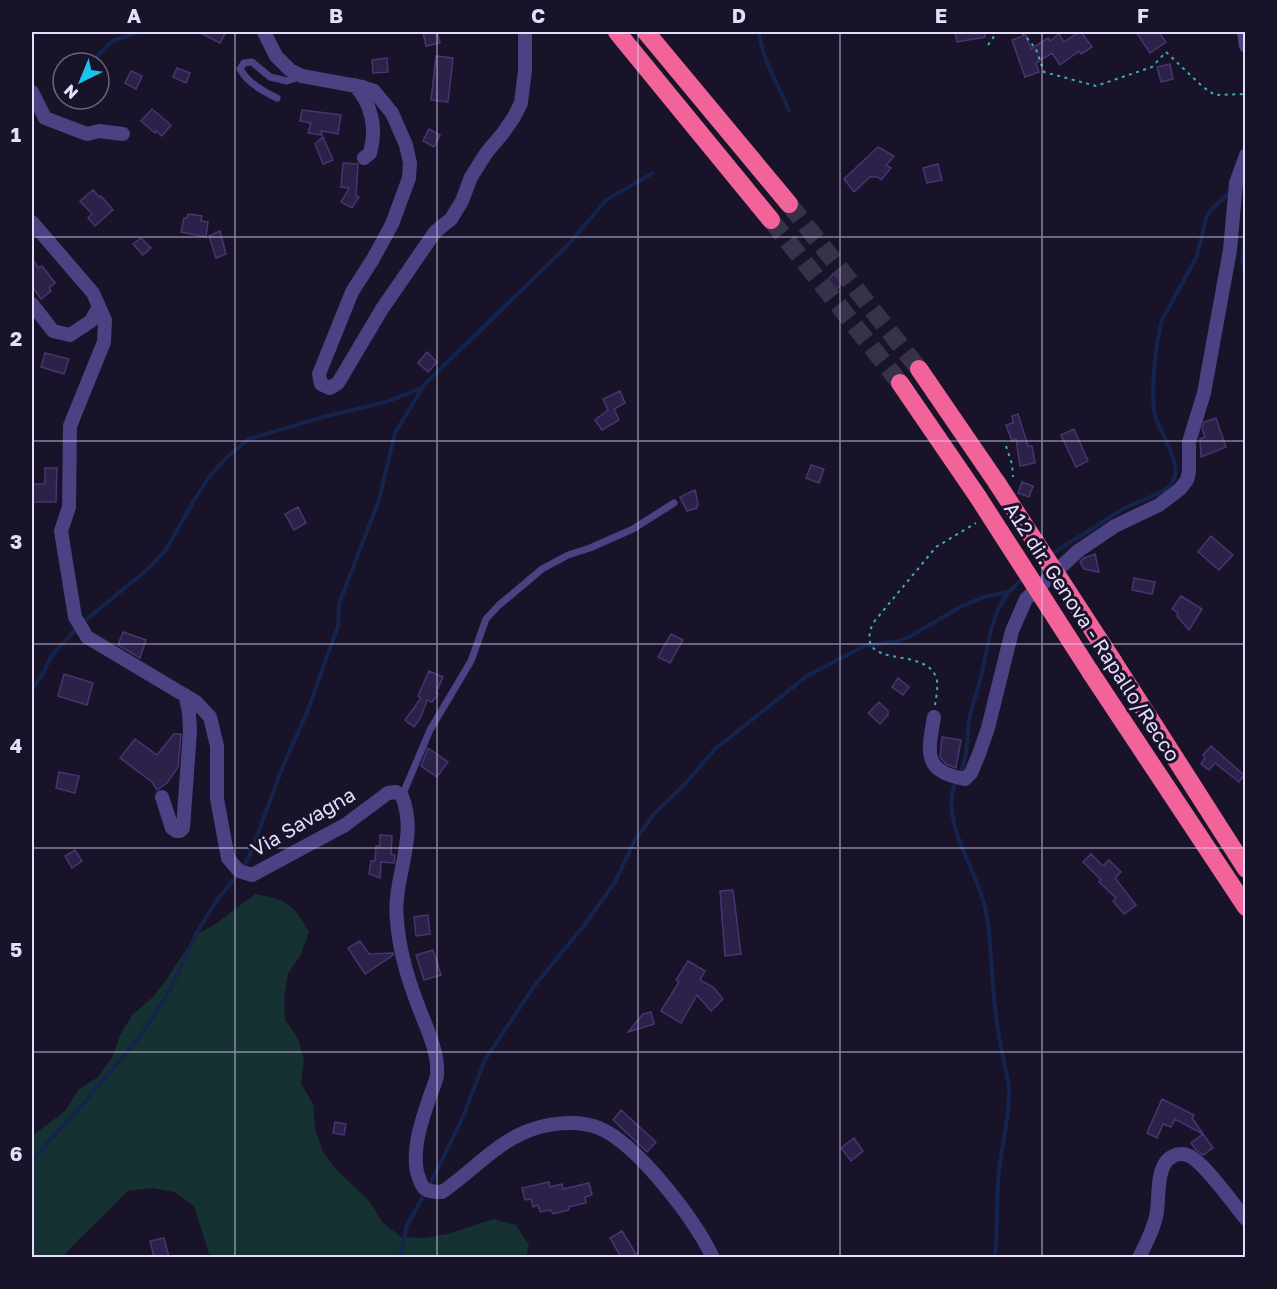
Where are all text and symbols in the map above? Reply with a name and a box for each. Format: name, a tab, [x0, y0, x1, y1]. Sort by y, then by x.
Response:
text: A	[127, 3, 141, 27]
text: B	[329, 3, 343, 27]
text: C	[531, 3, 545, 27]
text: D	[732, 3, 746, 27]
text: E	[935, 3, 947, 27]
text: F	[1137, 3, 1149, 27]
north arrow	[51, 51, 111, 111]
text: N	[59, 81, 82, 103]
text: 1	[11, 122, 21, 146]
text: 2	[10, 326, 22, 350]
street label: A12 dir. Genova - Rapallo/Recco	[1000, 497, 1186, 766]
text: 3	[10, 529, 22, 553]
text: 4	[10, 733, 22, 757]
street label: Via Savagna	[246, 782, 359, 861]
text: 5	[10, 937, 22, 961]
text: 6	[10, 1141, 22, 1165]

